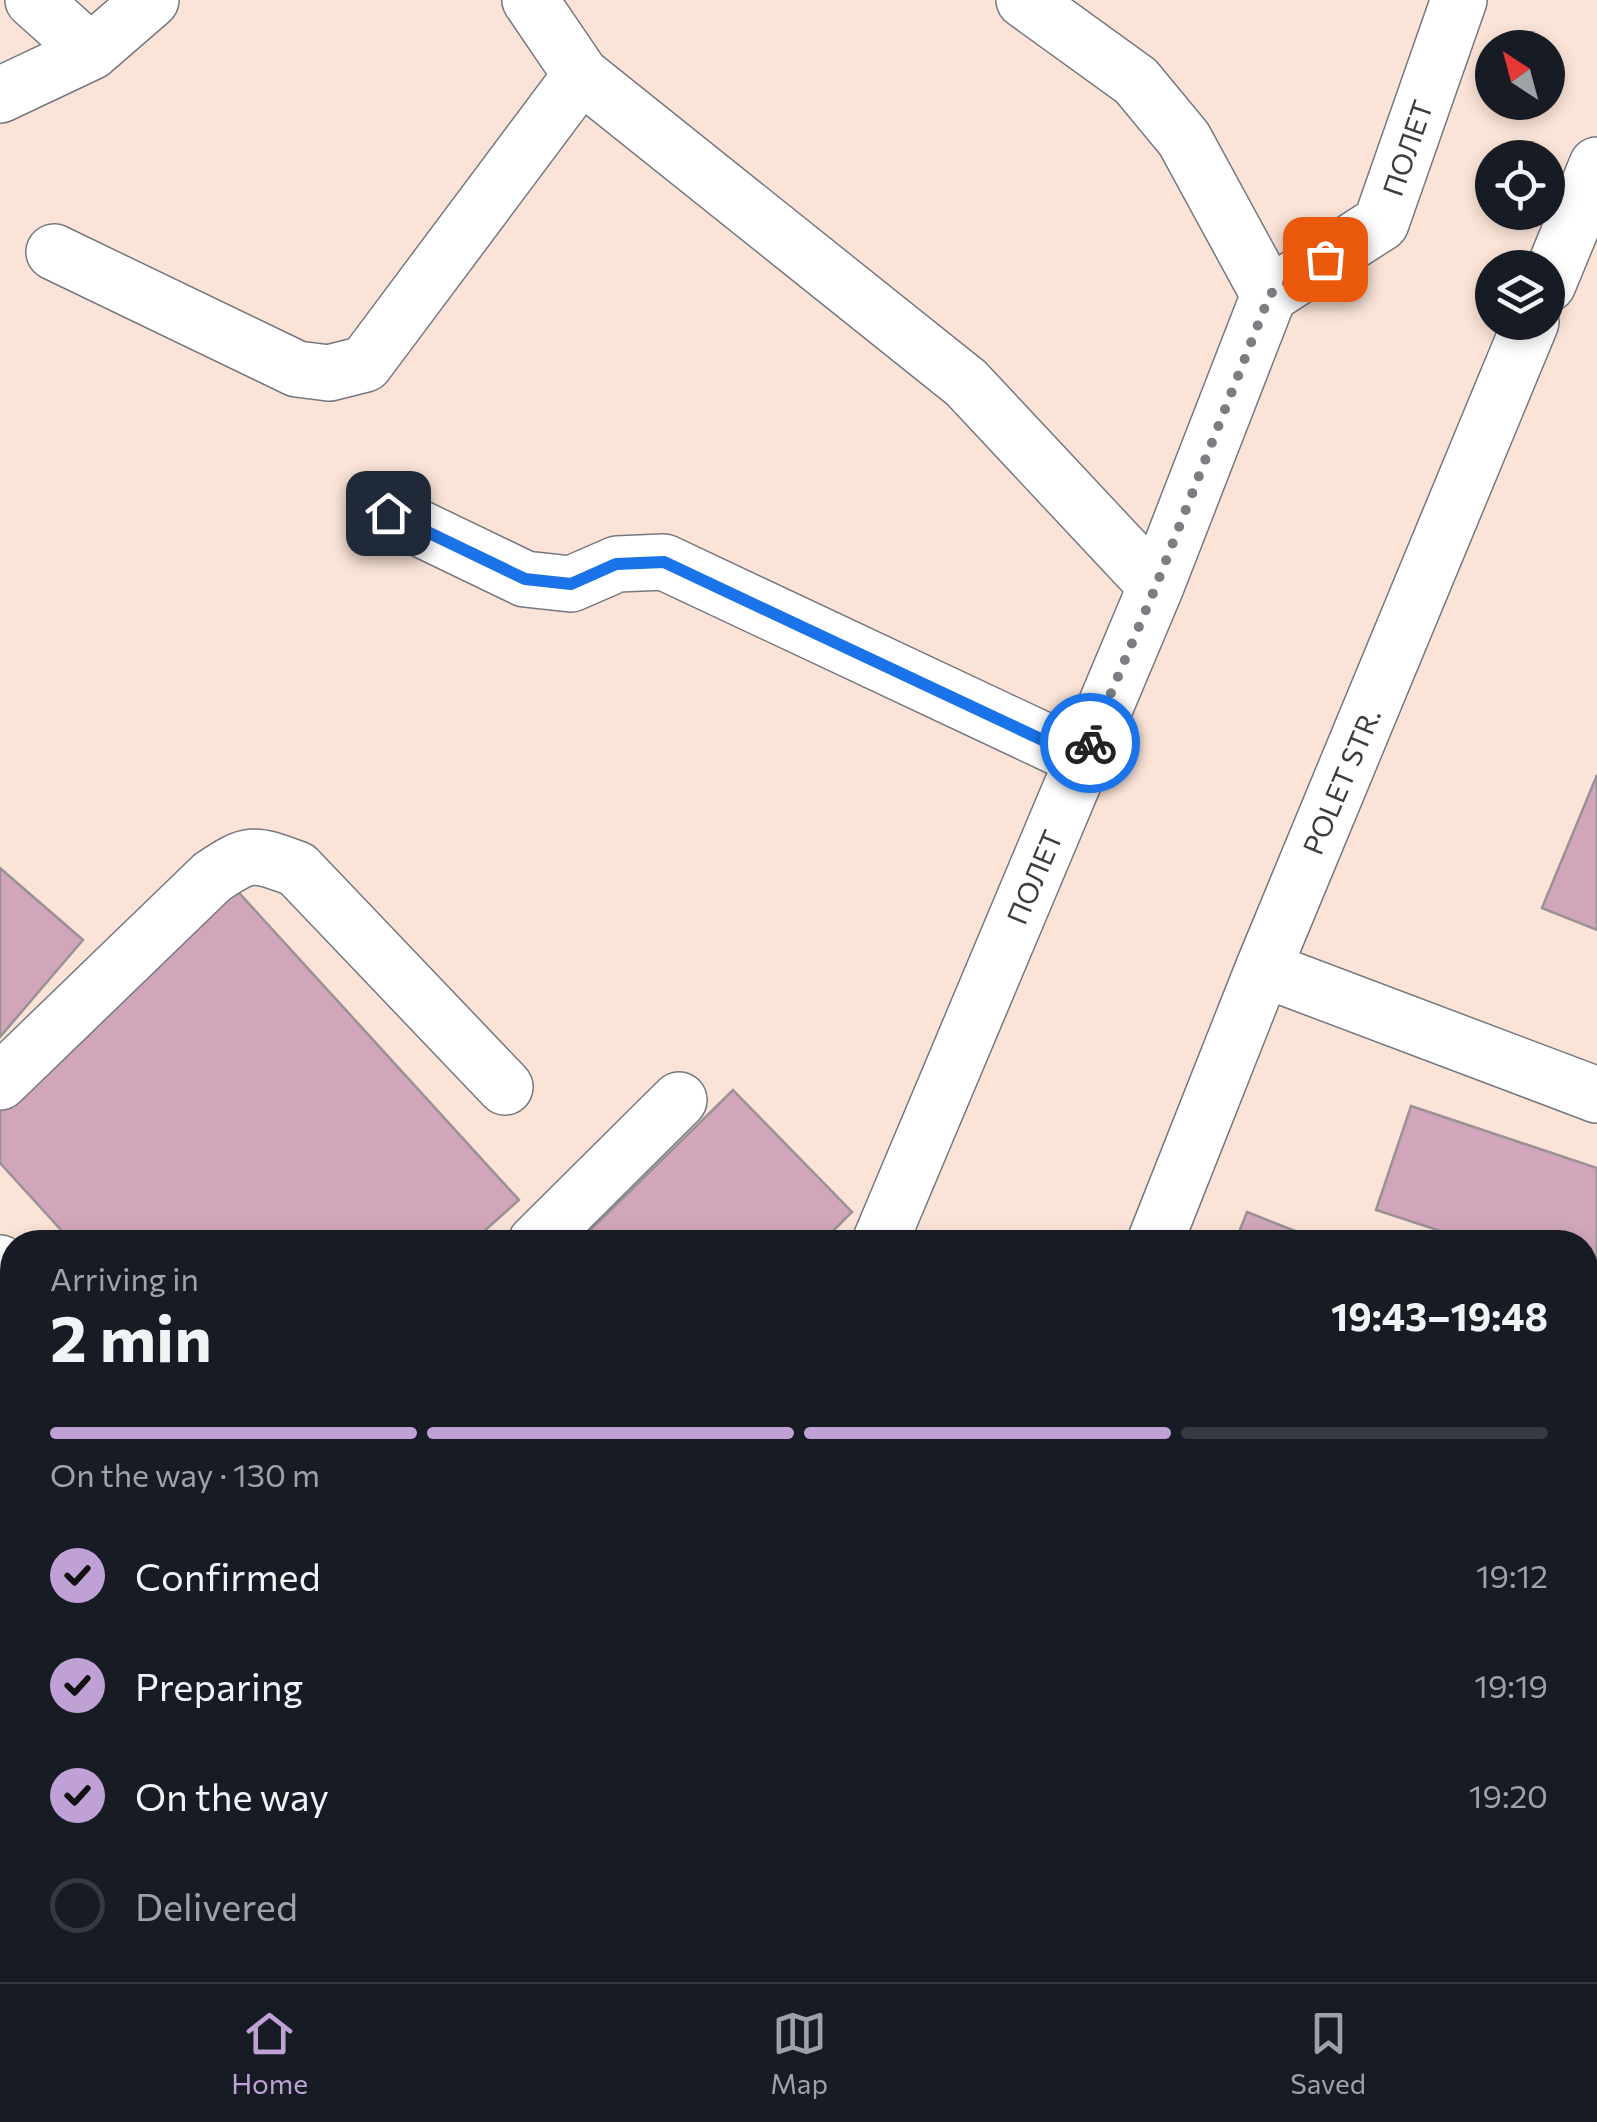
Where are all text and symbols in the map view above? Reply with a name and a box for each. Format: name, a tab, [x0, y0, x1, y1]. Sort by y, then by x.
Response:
north arrow	[1475, 30, 1565, 120]
map controls	[1475, 30, 1565, 340]
street label: ПОЛЕТ	[1375, 96, 1439, 200]
button: locate	[1475, 140, 1565, 230]
pin	[1283, 217, 1368, 302]
icon: bag	[1298, 232, 1353, 287]
button: layers	[1475, 250, 1565, 340]
pin	[346, 471, 431, 556]
icon: home	[361, 486, 416, 541]
courier	[1040, 693, 1140, 793]
street label: POLET STR.	[1295, 703, 1387, 859]
icon: bike	[1063, 716, 1118, 771]
street label: ПОЛЕТ	[999, 825, 1069, 929]
text: Arriving in	[50, 1258, 199, 1298]
text: 19:43–19:48	[1331, 1292, 1548, 1339]
text: 2 min	[50, 1296, 212, 1375]
text: On the way · 130 m	[50, 1454, 320, 1494]
icon: check	[50, 1548, 105, 1603]
text: Confirmed	[135, 1552, 321, 1599]
text: 19:12	[1476, 1555, 1548, 1595]
icon: check	[50, 1658, 105, 1713]
text: Preparing	[135, 1662, 303, 1709]
text: 19:19	[1474, 1665, 1548, 1705]
icon: check	[50, 1768, 105, 1823]
text: On the way	[135, 1772, 329, 1819]
text: 19:20	[1469, 1775, 1548, 1815]
text: Delivered	[135, 1882, 298, 1929]
tab: Home	[231, 2006, 308, 2100]
tab: Map	[770, 2006, 828, 2100]
tab: Saved	[1290, 2006, 1366, 2100]

